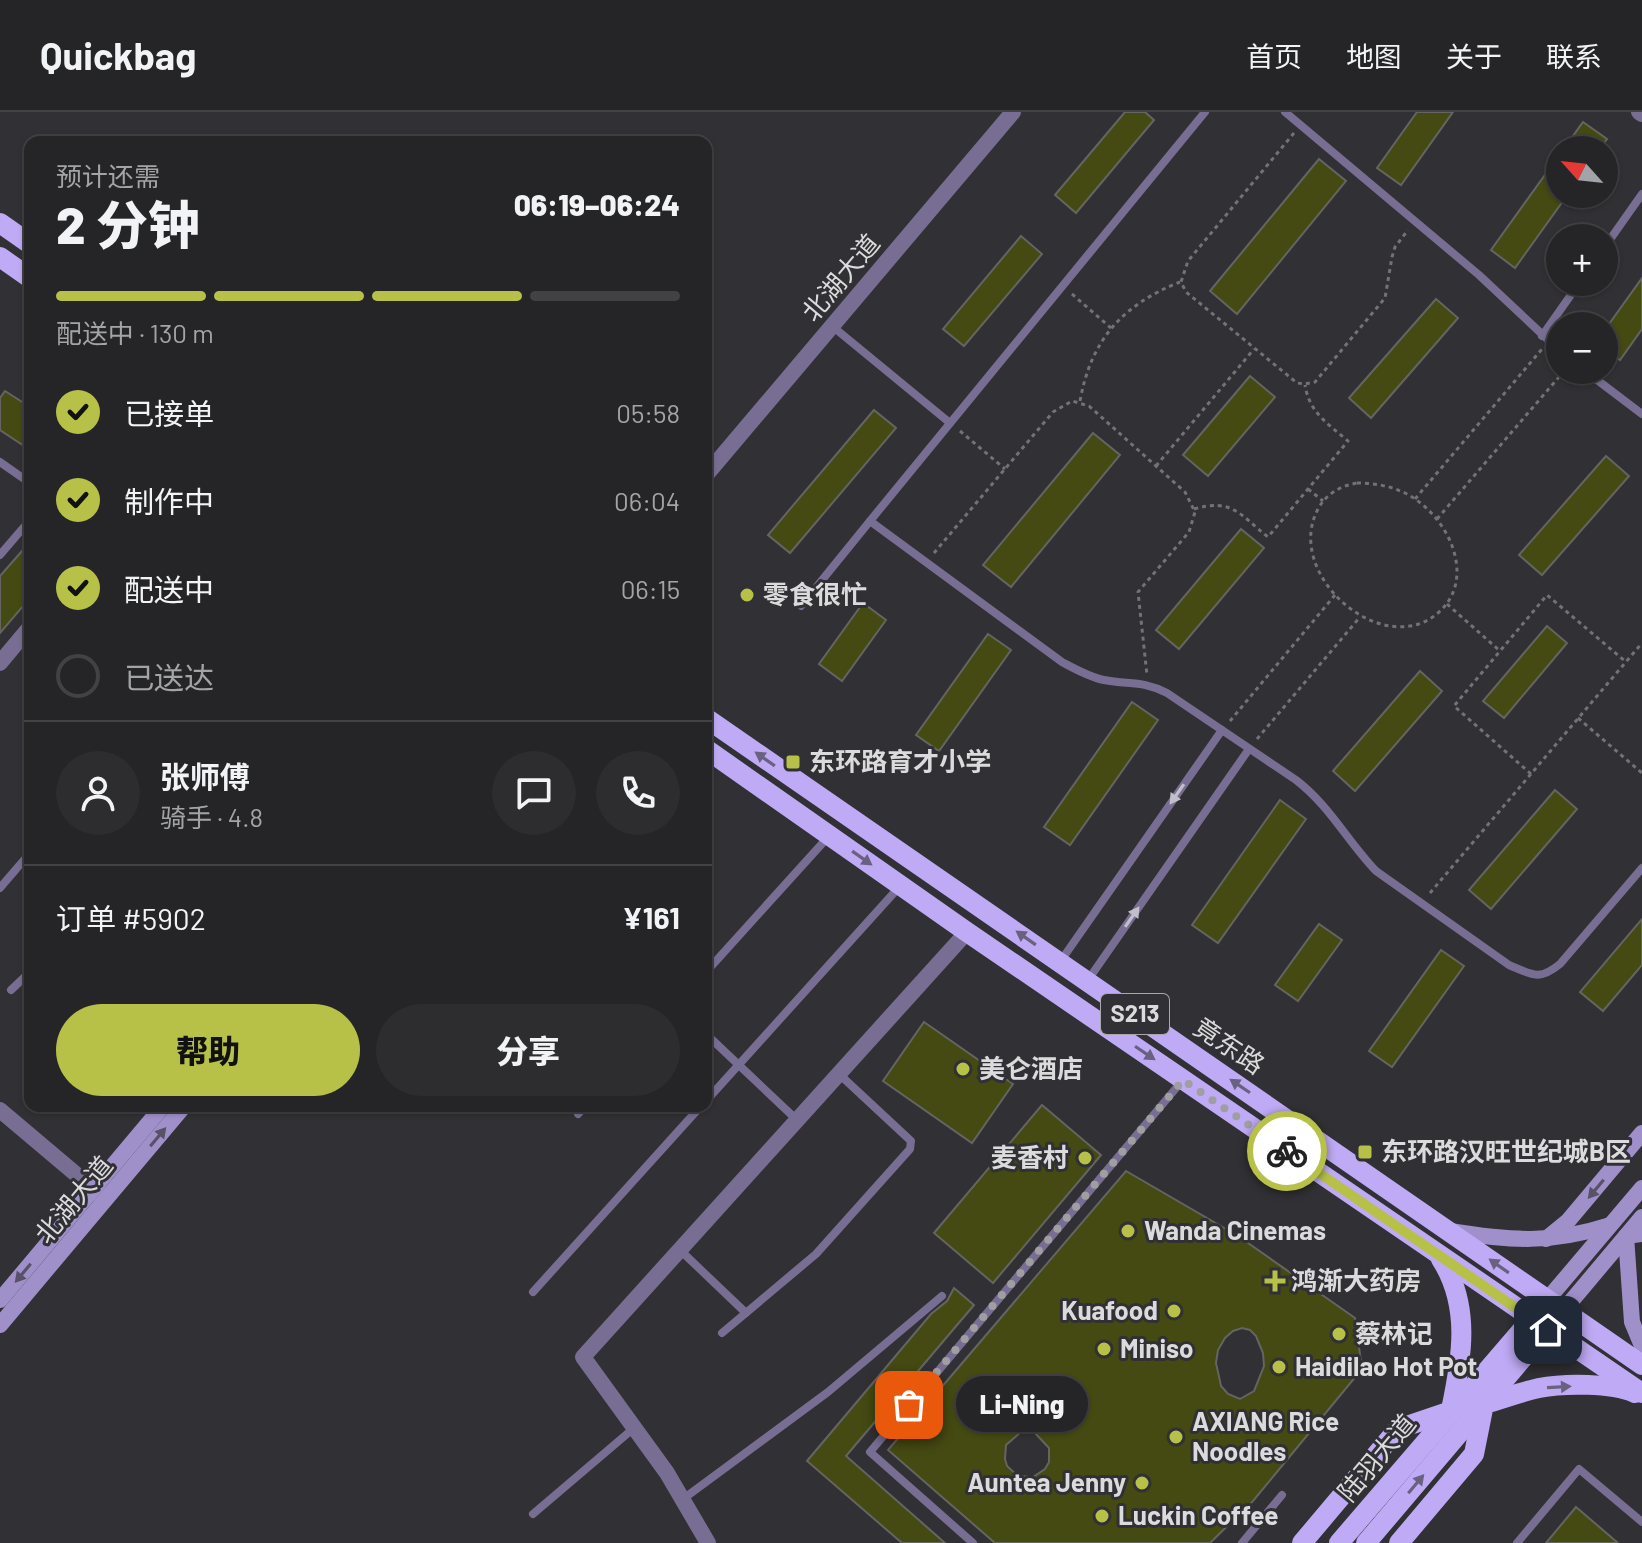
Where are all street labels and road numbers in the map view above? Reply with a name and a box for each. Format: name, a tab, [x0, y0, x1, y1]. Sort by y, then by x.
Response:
street label: 北湖大道	[795, 227, 885, 327]
road number: S213	[1101, 994, 1169, 1034]
street label: 竟东路	[1189, 1010, 1271, 1079]
street label: 北湖大道	[28, 1149, 118, 1249]
street label: 陆羽大道	[1331, 1407, 1421, 1507]

